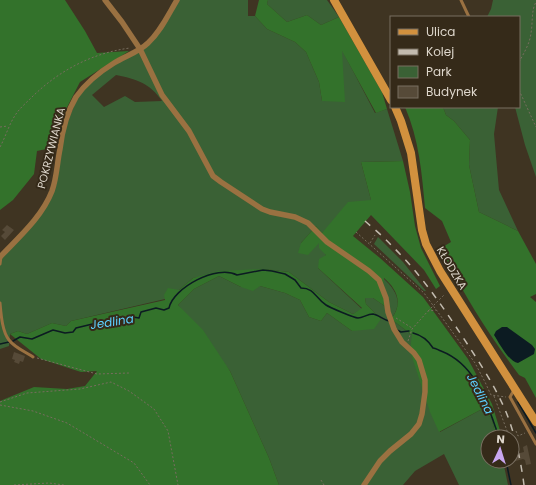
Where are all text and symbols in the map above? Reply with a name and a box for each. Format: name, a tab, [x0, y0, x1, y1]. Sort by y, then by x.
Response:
legend	[390, 16, 520, 108]
text: Ulica	[426, 23, 455, 40]
text: Kolej	[426, 43, 454, 60]
text: Park	[426, 63, 453, 80]
text: Budynek	[426, 83, 478, 100]
street label: POKRZYWIANKA	[33, 105, 69, 190]
street label: KŁODZKA	[433, 243, 471, 293]
water label: Jedlina	[89, 310, 135, 333]
water label: Jedlina	[463, 370, 498, 417]
north arrow	[480, 429, 520, 469]
text: N	[496, 431, 505, 447]

